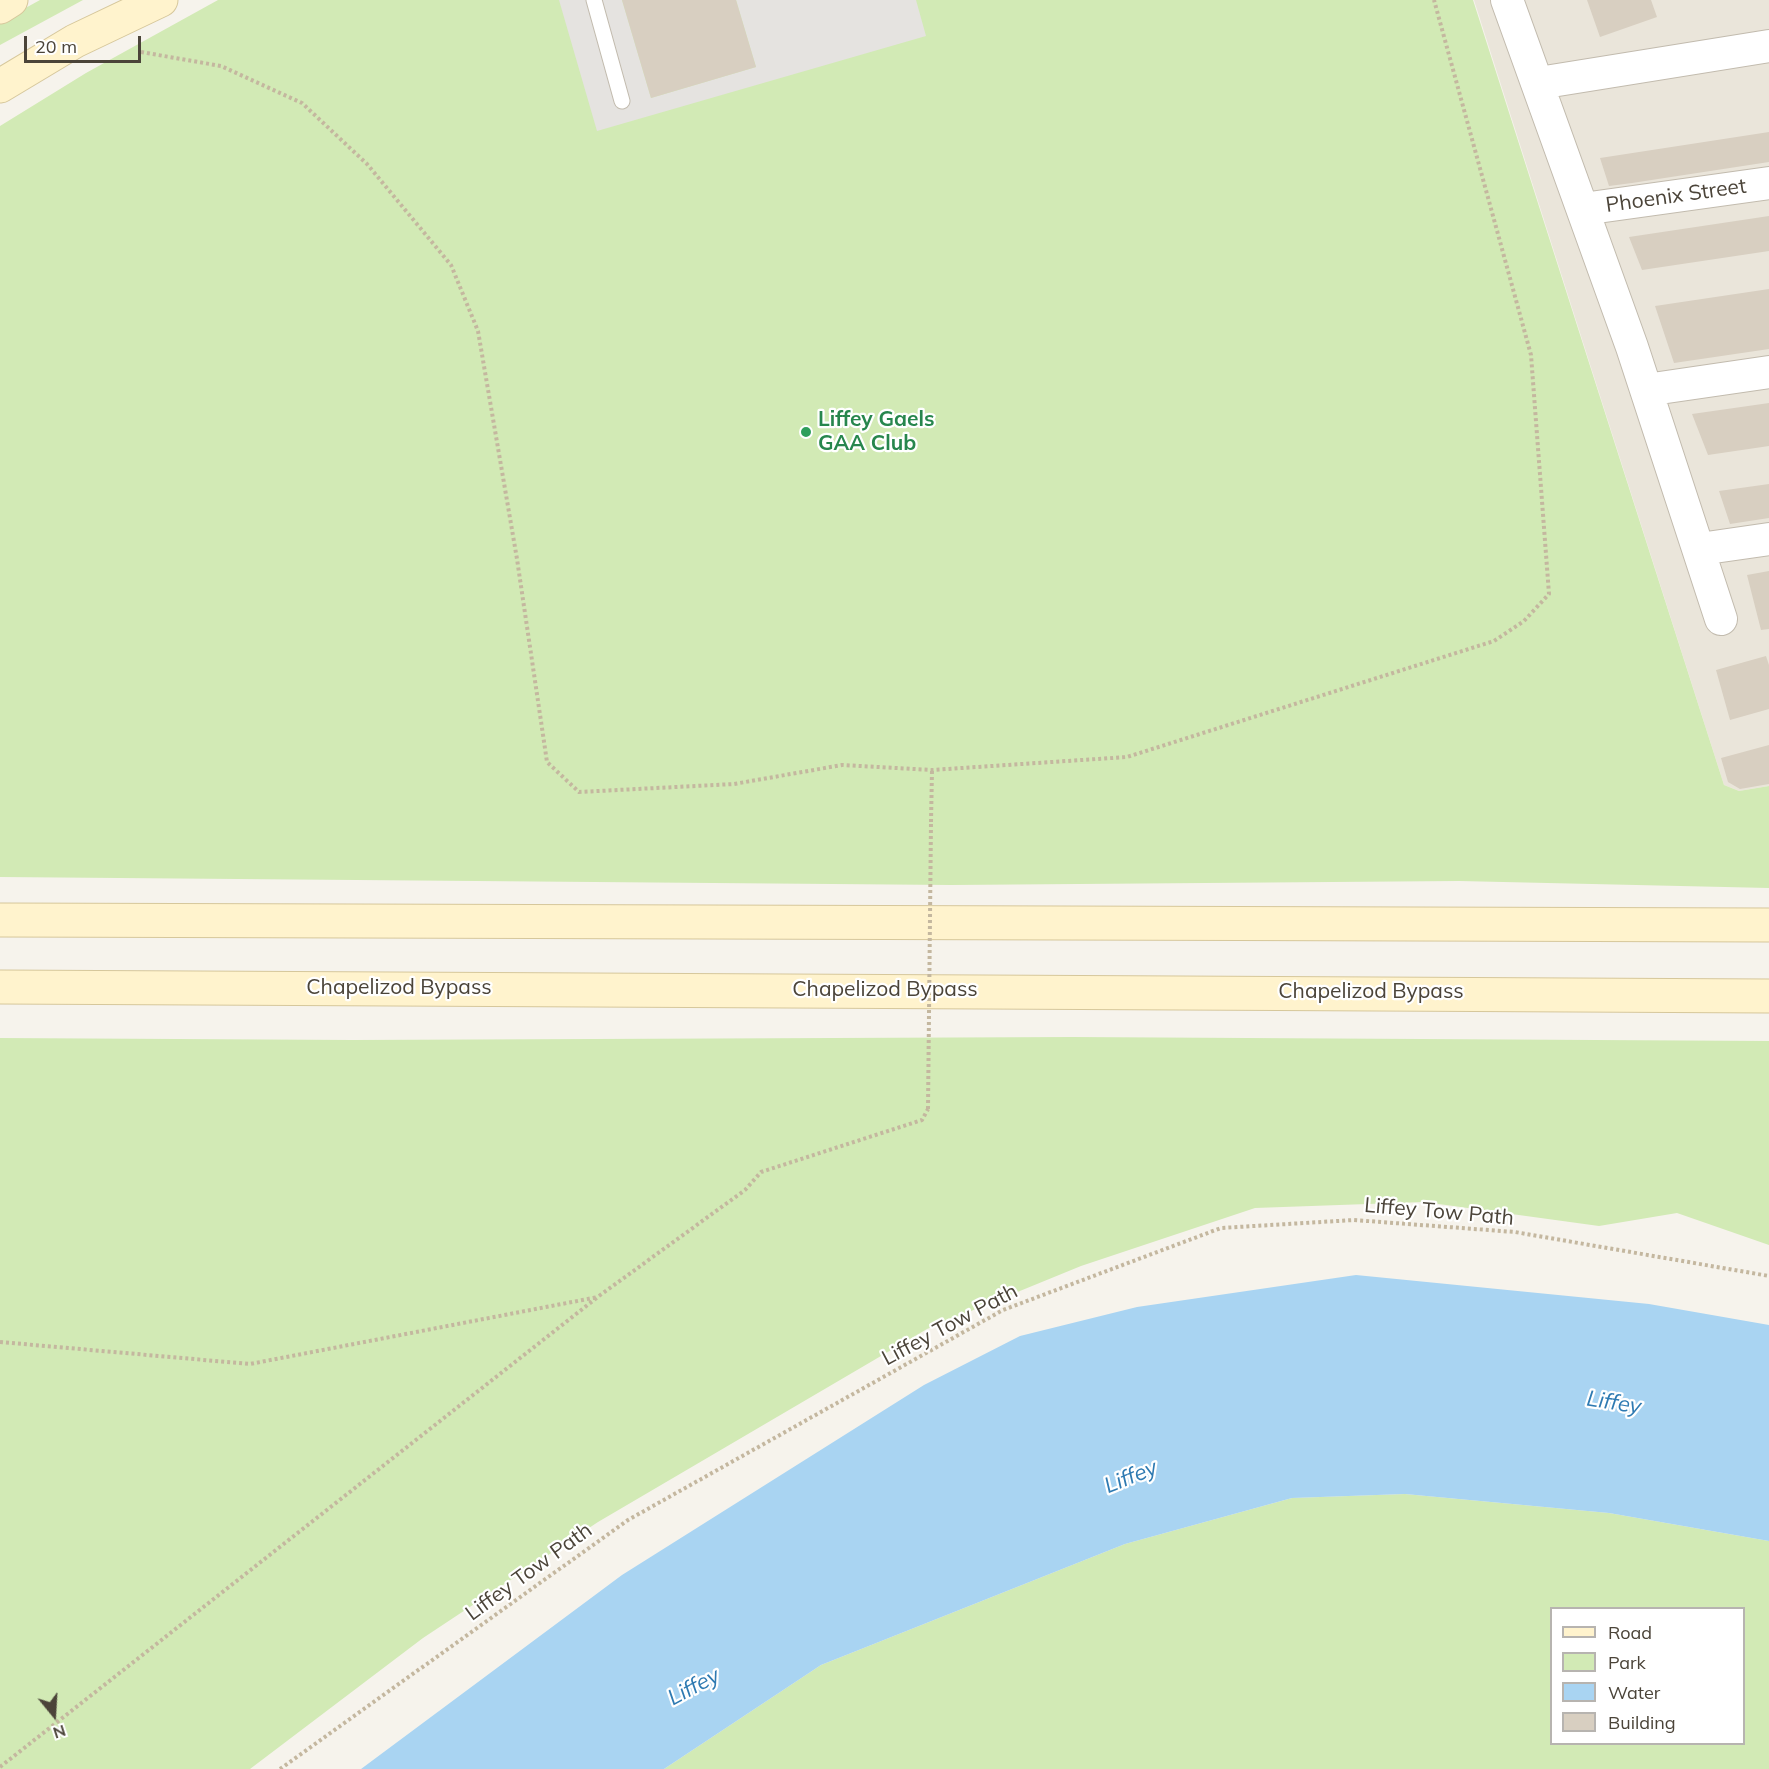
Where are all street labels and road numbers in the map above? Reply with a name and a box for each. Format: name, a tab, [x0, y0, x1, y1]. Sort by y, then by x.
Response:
street label: Phoenix Street	[1604, 174, 1748, 218]
street label: Chapelizod Bypass	[306, 975, 492, 1001]
street label: Chapelizod Bypass	[792, 977, 978, 1003]
street label: Chapelizod Bypass	[1278, 979, 1464, 1005]
street label: Liffey Tow Path	[1363, 1193, 1515, 1231]
street label: Liffey Tow Path	[878, 1279, 1022, 1371]
street label: Liffey Tow Path	[461, 1518, 597, 1626]

